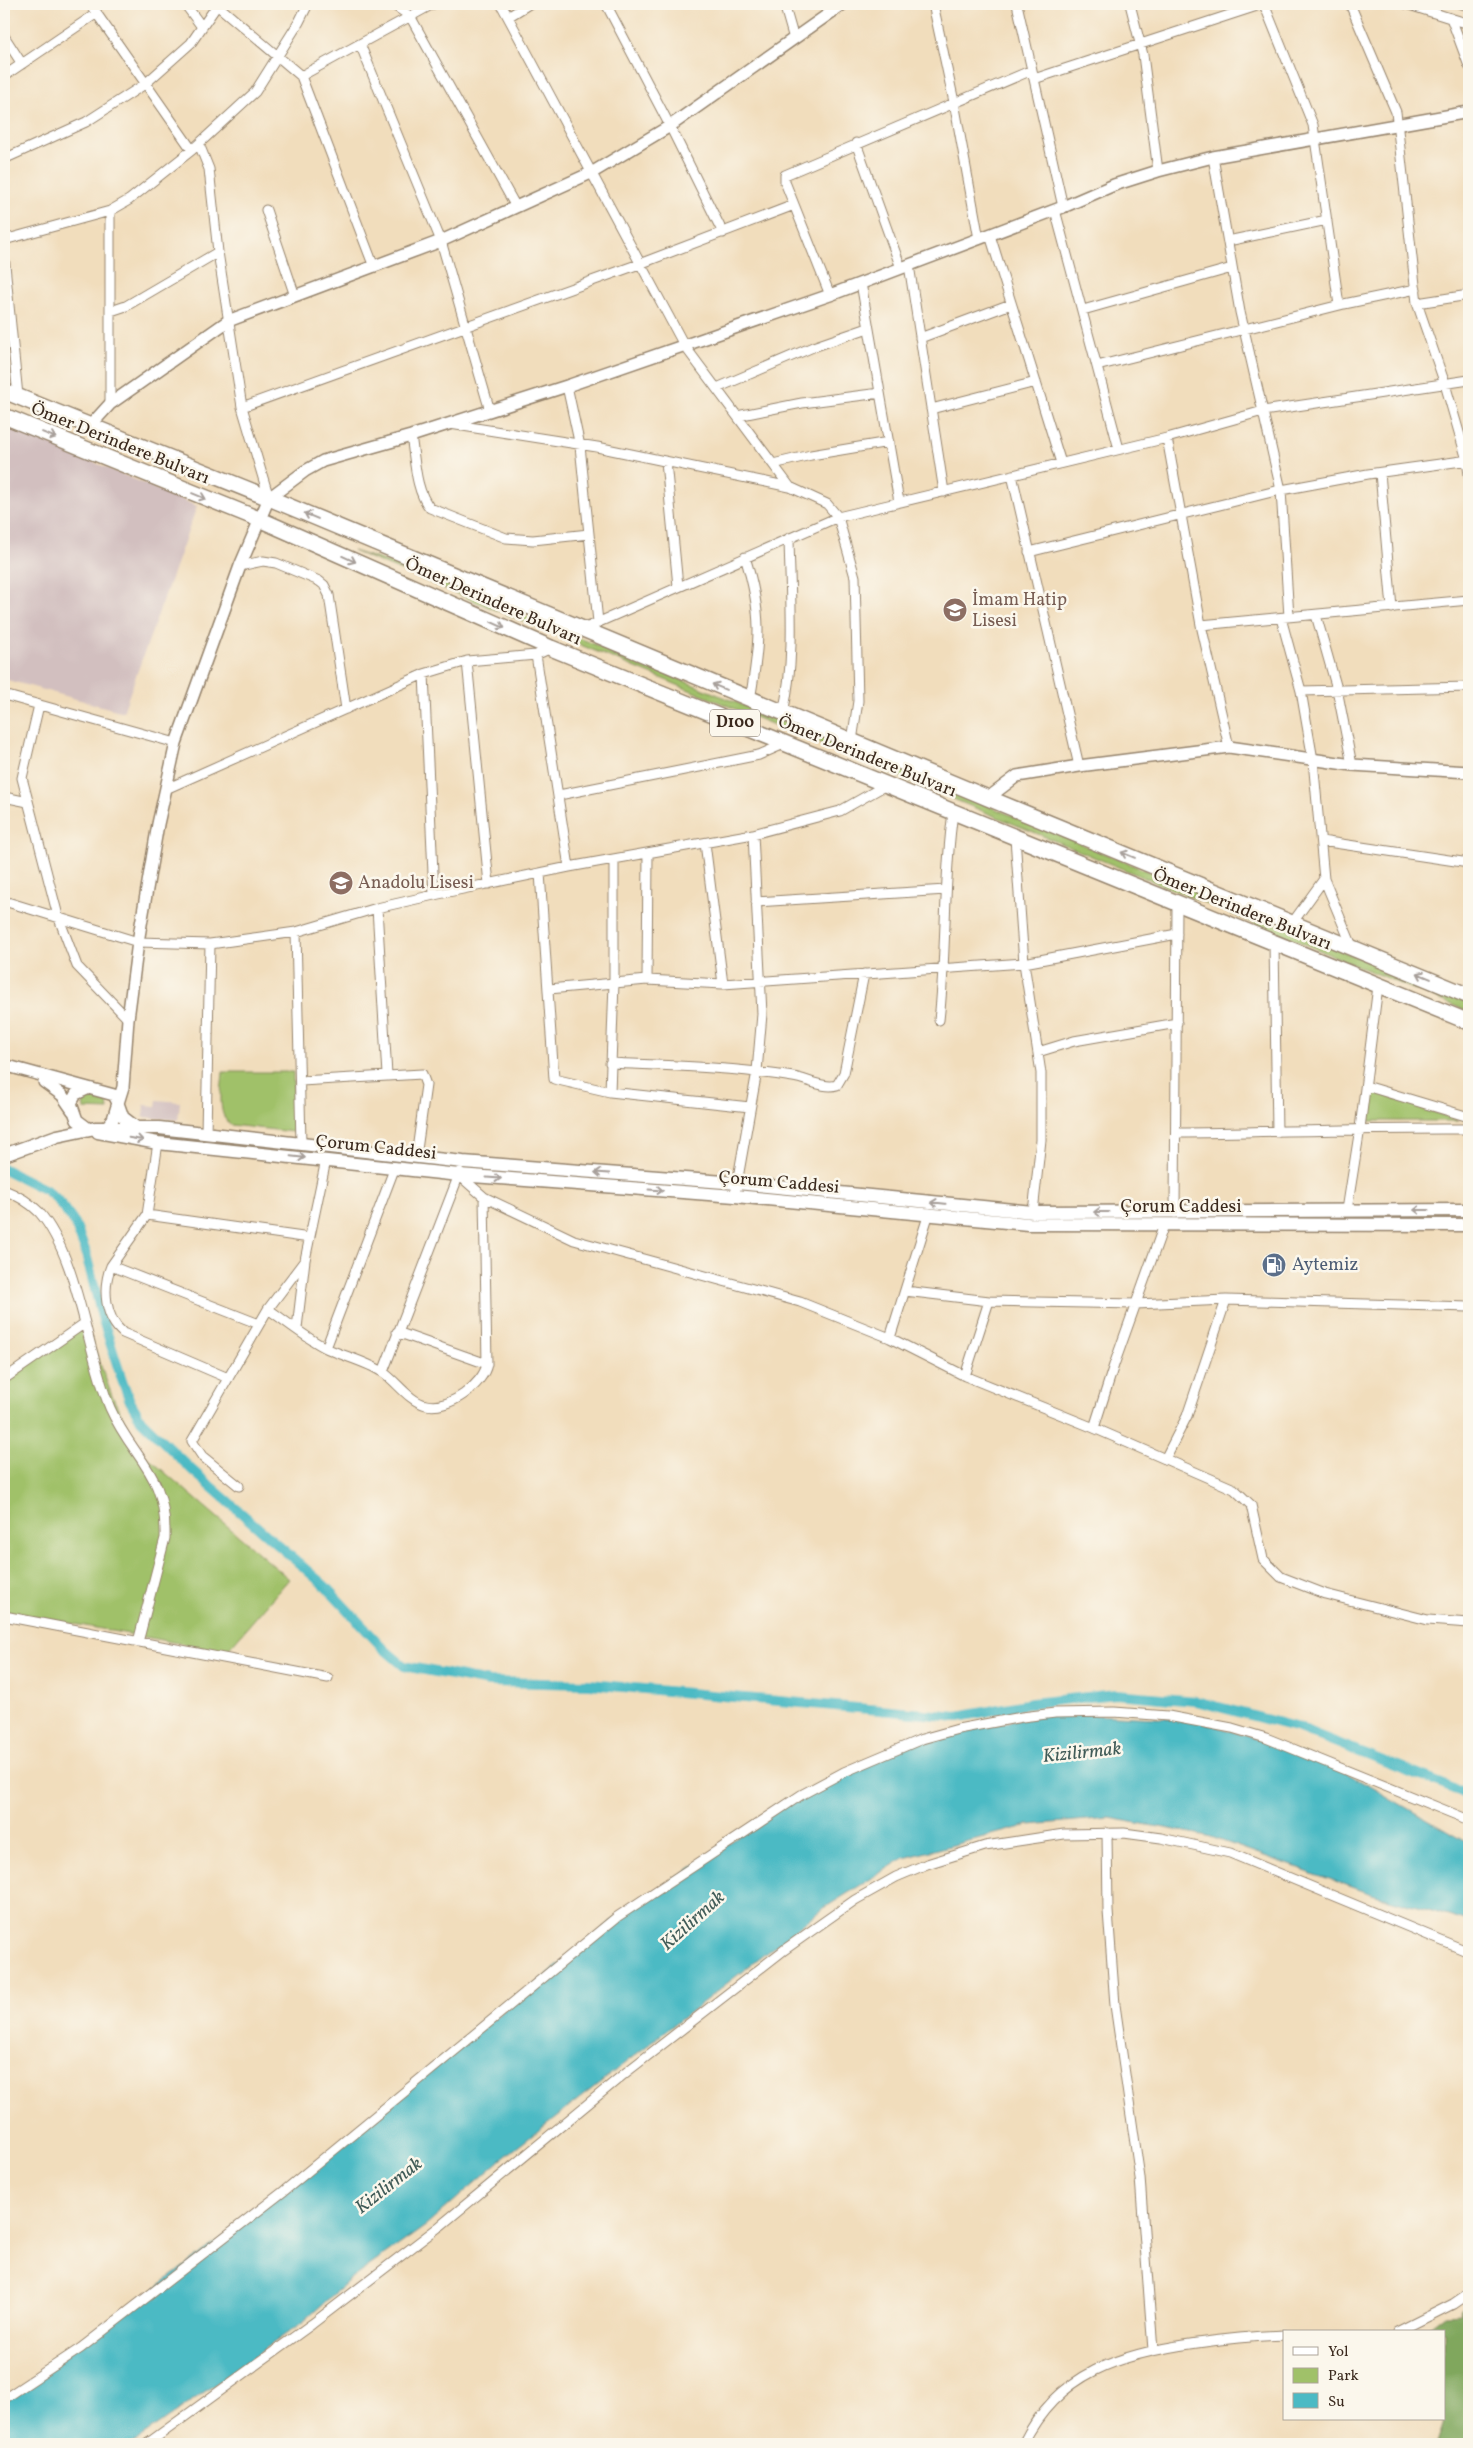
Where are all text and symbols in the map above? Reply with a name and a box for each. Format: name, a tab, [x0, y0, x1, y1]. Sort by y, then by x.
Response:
street label: Ömer Derindere Bulvarı	[27, 397, 213, 491]
one-way arrow	[41, 430, 56, 440]
one-way arrow	[191, 492, 206, 501]
one-way arrow	[304, 510, 319, 520]
street label: Ömer Derindere Bulvarı	[401, 552, 585, 652]
one-way arrow	[341, 554, 356, 564]
place label: İmam Hatip Lisesi	[972, 588, 1067, 634]
school or university icon: İmam Hatip Lisesi	[942, 597, 968, 623]
one-way arrow	[490, 620, 505, 630]
one-way arrow	[712, 681, 727, 691]
road number: D100	[710, 710, 760, 736]
street label: Ömer Derindere Bulvarı	[774, 710, 960, 804]
one-way arrow	[1121, 850, 1136, 859]
street label: Ömer Derindere Bulvarı	[1149, 863, 1335, 957]
school or university icon: Anadolu Lisesi	[328, 870, 354, 896]
place label: Anadolu Lisesi	[358, 871, 474, 896]
one-way arrow	[1417, 971, 1432, 981]
street label: Çorum Caddesi	[314, 1129, 438, 1167]
one-way arrow	[128, 1134, 144, 1144]
one-way arrow	[289, 1152, 305, 1162]
street label: Çorum Caddesi	[718, 1165, 840, 1201]
one-way arrow	[595, 1168, 611, 1177]
one-way arrow	[486, 1173, 502, 1182]
one-way arrow	[648, 1185, 664, 1195]
street label: Çorum Caddesi	[1120, 1195, 1242, 1220]
one-way arrow	[931, 1198, 947, 1208]
one-way arrow	[1413, 1205, 1429, 1215]
one-way arrow	[1093, 1207, 1109, 1217]
fuel station icon: Aytemiz	[1261, 1252, 1287, 1278]
place label: Aytemiz	[1292, 1253, 1358, 1278]
water label: Kizilirmak	[1041, 1736, 1123, 1770]
water label: Kizilirmak	[655, 1885, 731, 1957]
water label: Kizilirmak	[350, 2151, 428, 2221]
legend	[1283, 2330, 1446, 2420]
text: Yol	[1328, 2342, 1348, 2363]
text: Park	[1328, 2366, 1359, 2387]
text: Su	[1328, 2392, 1345, 2413]

